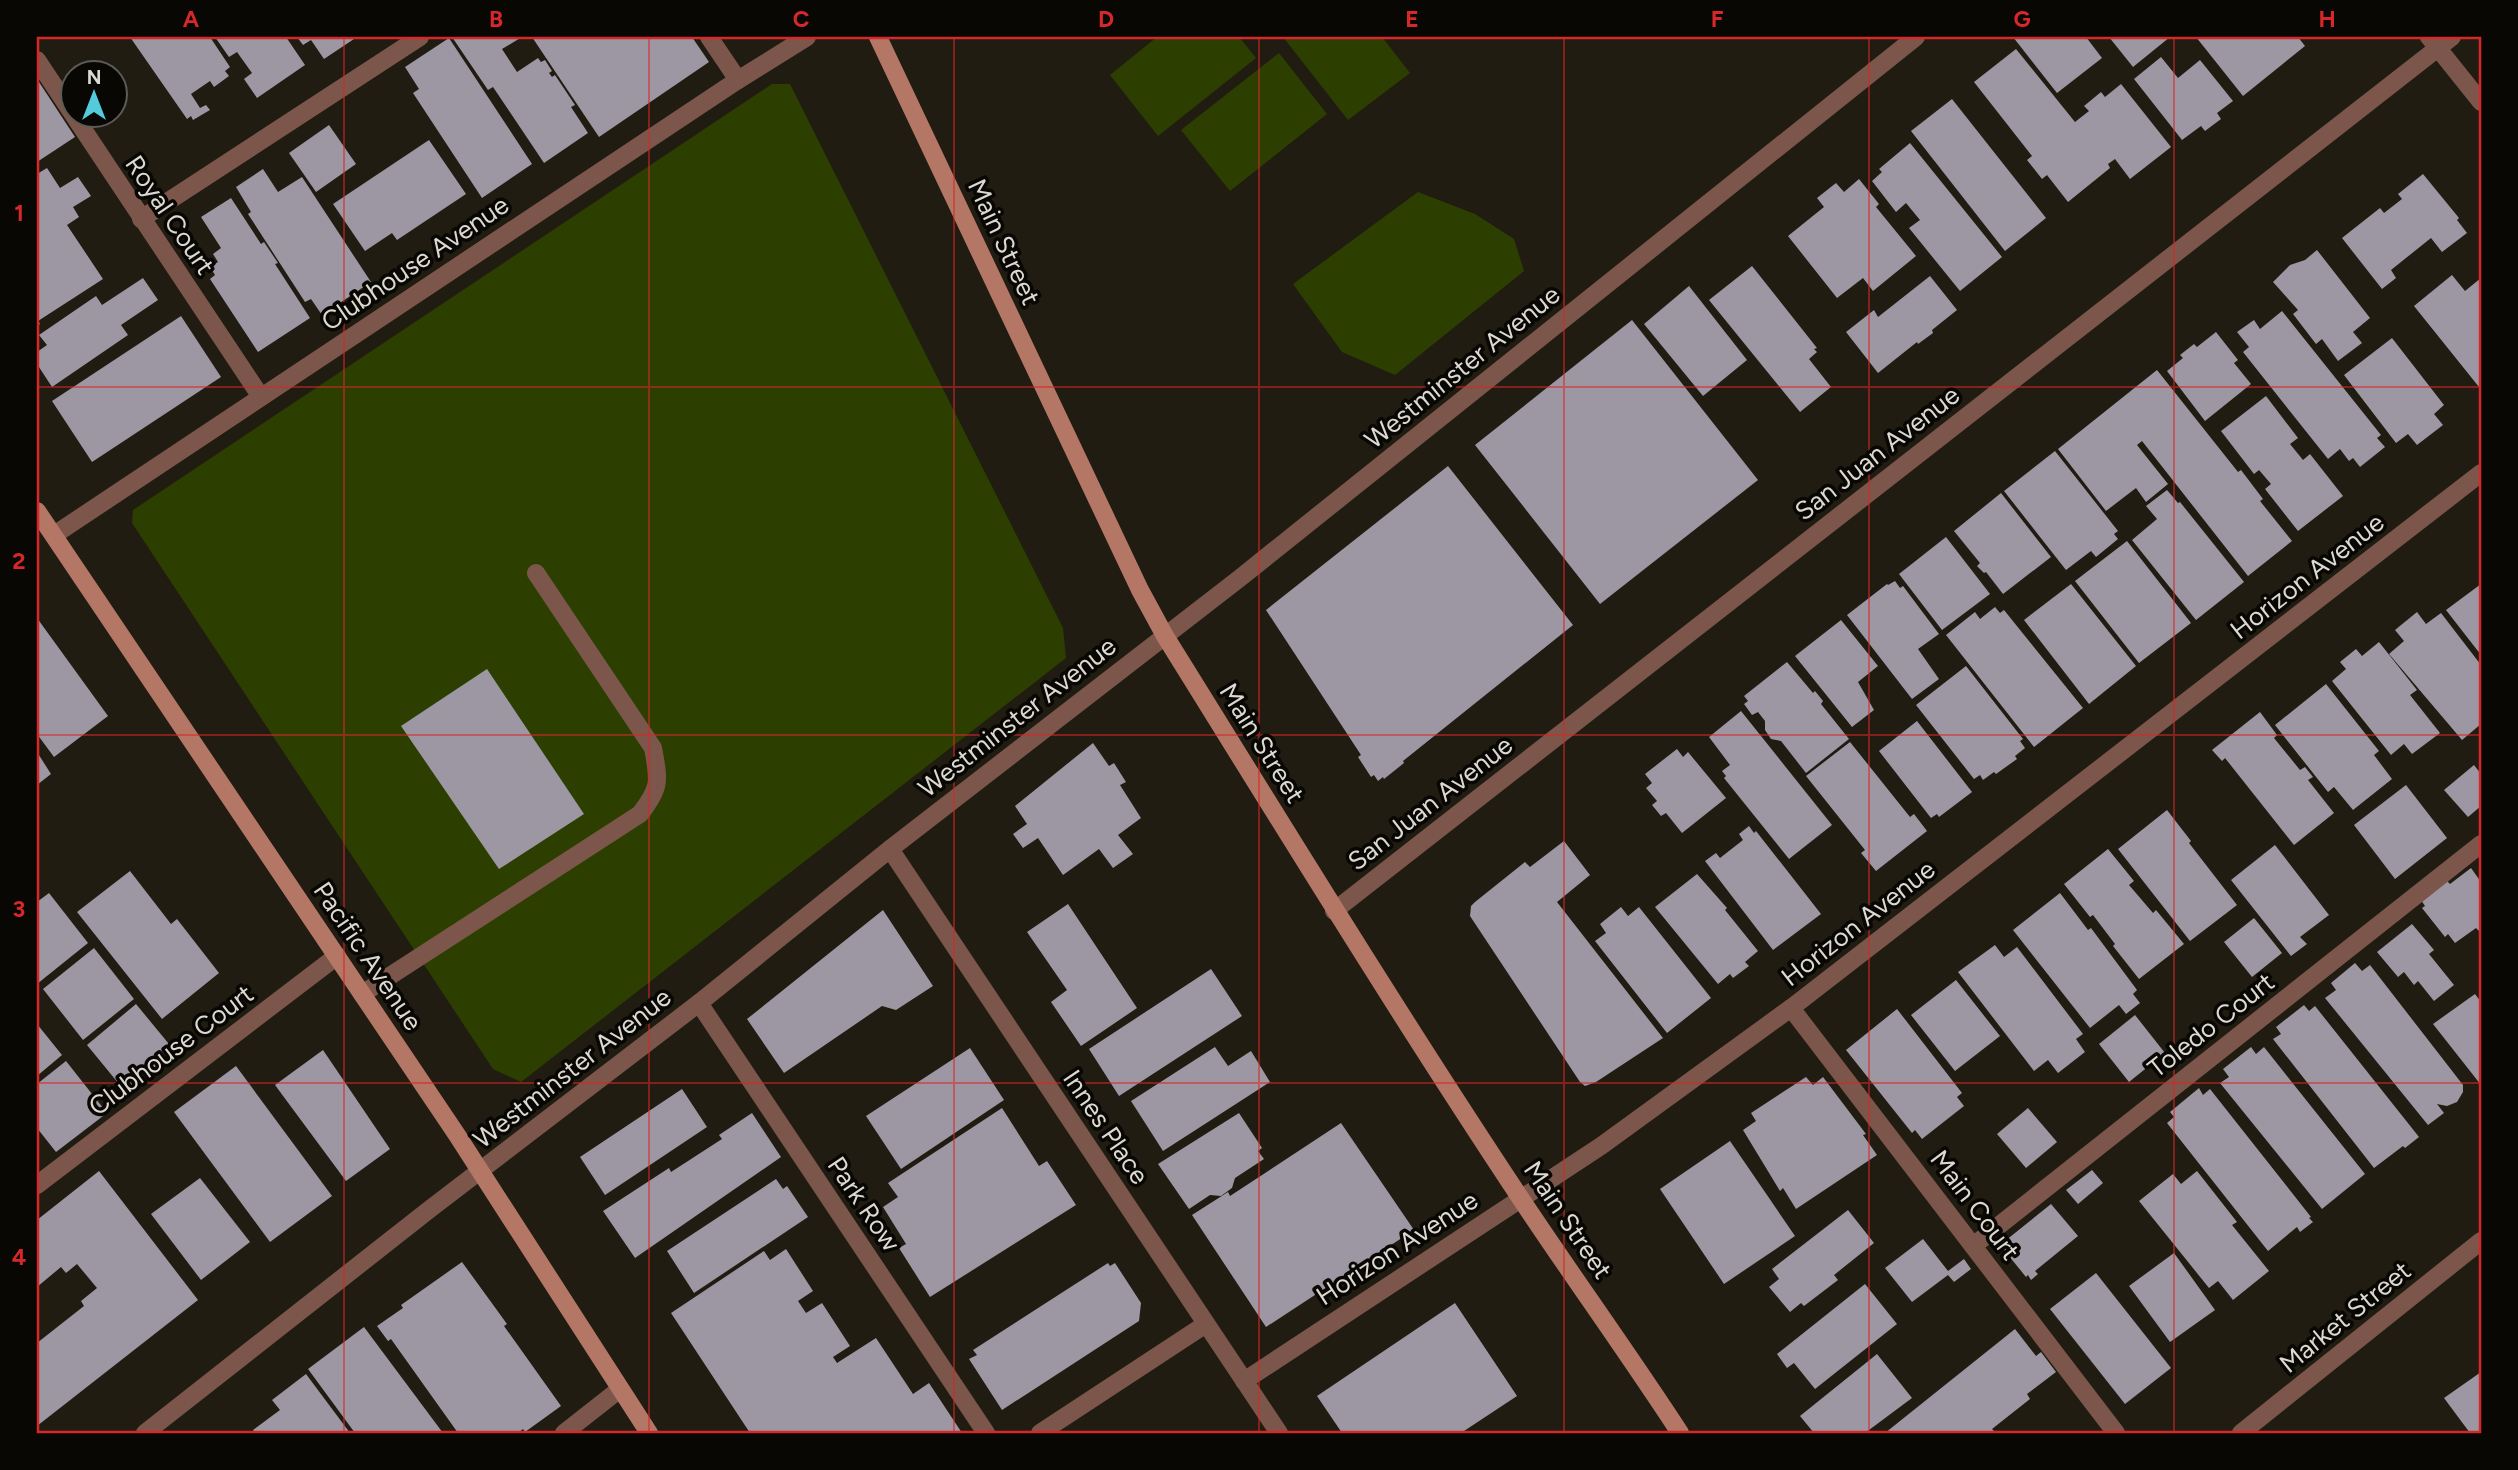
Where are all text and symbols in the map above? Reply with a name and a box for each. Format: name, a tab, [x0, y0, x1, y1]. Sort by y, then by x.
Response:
text: A	[183, 5, 200, 33]
text: B	[489, 5, 503, 33]
text: C	[793, 5, 810, 33]
text: D	[1098, 5, 1114, 33]
text: E	[1405, 5, 1419, 33]
text: F	[1711, 5, 1724, 33]
text: G	[2013, 5, 2031, 33]
text: H	[2318, 5, 2336, 33]
north arrow	[60, 60, 130, 130]
text: N	[87, 66, 101, 89]
street label: Royal Court	[119, 149, 222, 281]
street label: Main Street	[961, 174, 1047, 310]
street label: Clubhouse Avenue	[315, 189, 515, 337]
text: 1	[14, 199, 24, 227]
street label: Westminster Avenue	[1358, 278, 1566, 456]
street label: San Juan Avenue	[1788, 379, 1966, 527]
street label: Horizon Avenue	[2224, 506, 2390, 646]
text: 2	[12, 547, 26, 575]
street label: Westminster Avenue	[912, 630, 1122, 804]
street label: Main Street	[1213, 677, 1311, 809]
street label: San Juan Avenue	[1341, 729, 1519, 877]
street label: Horizon Avenue	[1775, 853, 1941, 993]
street label: Pacific Avenue	[307, 876, 429, 1036]
text: 3	[13, 895, 25, 923]
street label: Toledo Court	[2141, 966, 2281, 1084]
street label: Clubhouse Court	[82, 978, 260, 1122]
street label: Westminster Avenue	[467, 981, 677, 1155]
street label: Innes Place	[1056, 1064, 1156, 1190]
street label: Main Court	[1923, 1144, 2027, 1266]
street label: Park Row	[821, 1151, 908, 1258]
street label: Main Street	[1517, 1155, 1619, 1285]
street label: Horizon Avenue	[1310, 1184, 1484, 1312]
text: 4	[12, 1243, 26, 1271]
street label: Market Street	[2273, 1254, 2417, 1380]

